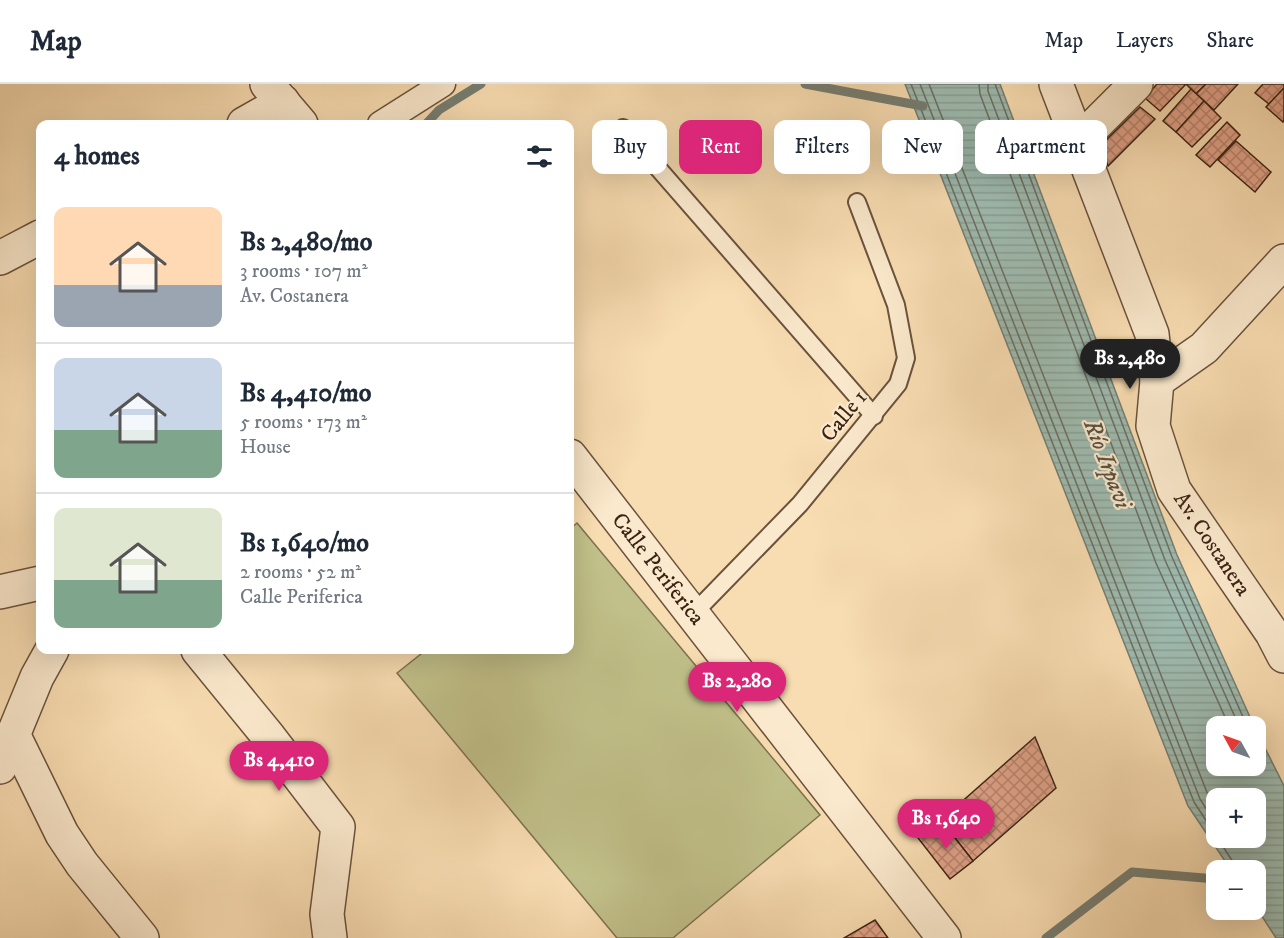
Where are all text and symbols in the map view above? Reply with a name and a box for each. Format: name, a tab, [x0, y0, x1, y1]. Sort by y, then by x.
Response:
text: Map	[30, 24, 82, 59]
text: Map	[1044, 28, 1083, 54]
text: Layers	[1116, 28, 1174, 54]
text: Share	[1207, 28, 1254, 54]
chip: Buy	[592, 120, 667, 174]
chip: Rent	[679, 120, 762, 174]
chip: Filters	[774, 120, 870, 174]
chip: New	[882, 120, 963, 174]
chip: Apartment	[975, 120, 1107, 174]
text: 4 homes	[54, 140, 140, 173]
icon: filters	[523, 140, 556, 173]
text: Bs 2,480/mo	[240, 226, 372, 259]
icon: home	[102, 231, 174, 303]
text: 3 rooms · 107 m²	[240, 259, 368, 284]
text: Av. Costanera	[240, 284, 349, 309]
pin: Bs 2,480	[1068, 339, 1192, 390]
text: Bs 2,480	[1094, 346, 1166, 371]
text: Bs 4,410/mo	[240, 377, 371, 410]
icon: home	[102, 382, 174, 454]
street label: Calle 1	[815, 385, 873, 447]
text: 5 rooms · 173 m²	[240, 410, 367, 435]
water label: Río Irpavi	[1076, 414, 1138, 514]
text: House	[240, 435, 291, 460]
street label: Av. Costanera	[1167, 487, 1257, 602]
street label: Calle Periferica	[606, 507, 711, 631]
text: Bs 1,640/mo	[240, 527, 369, 560]
icon: home	[102, 532, 174, 604]
text: 2 rooms · 52 m²	[240, 560, 361, 585]
text: Calle Periferica	[240, 585, 363, 610]
pin: Bs 2,280	[675, 662, 799, 713]
text: Bs 2,280	[702, 669, 772, 694]
north arrow	[1206, 716, 1266, 776]
map controls	[1206, 716, 1266, 920]
pin: Bs 4,410	[217, 741, 341, 792]
text: Bs 4,410	[244, 748, 314, 773]
button: +	[1206, 788, 1266, 848]
pin: Bs 1,640	[884, 799, 1008, 850]
text: Bs 1,640	[911, 806, 981, 831]
button: −	[1206, 860, 1266, 920]

